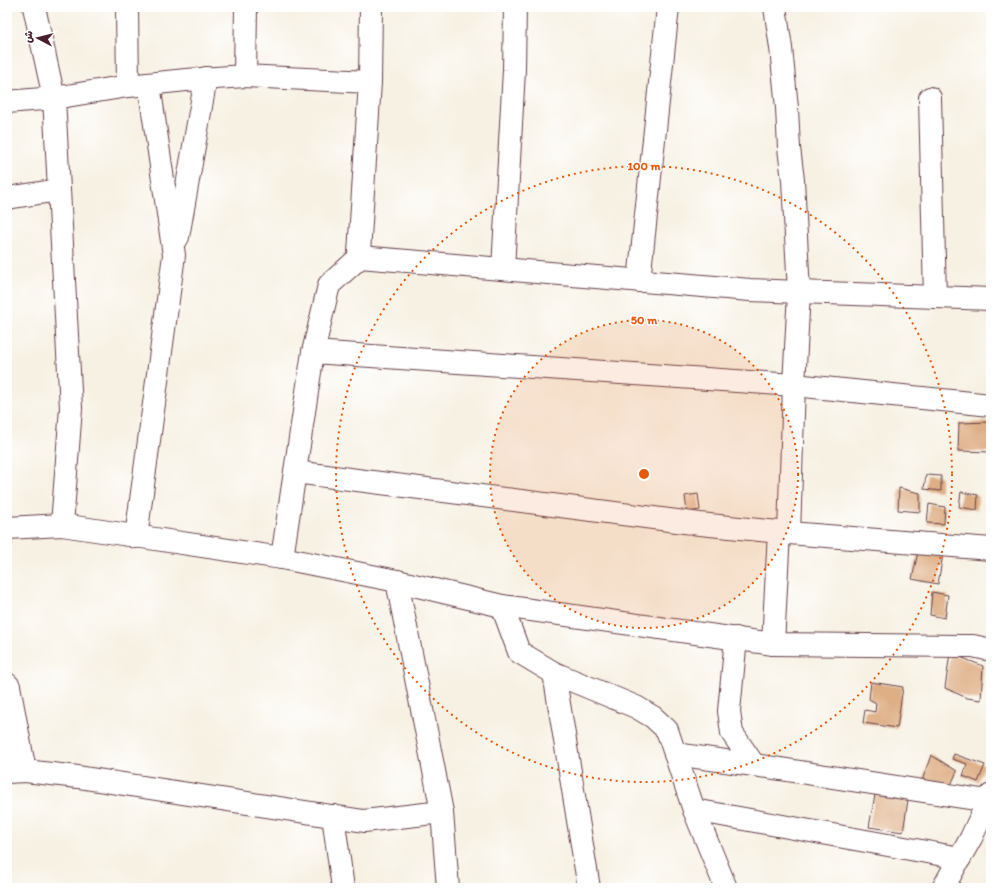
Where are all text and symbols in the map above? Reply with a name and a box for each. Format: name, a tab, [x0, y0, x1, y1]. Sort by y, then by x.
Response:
north arrow	[18, 18, 58, 58]
text: ش	[21, 30, 36, 44]
text: 100 m	[627, 159, 661, 173]
text: 50 m	[631, 313, 658, 327]
centre of rings	[637, 467, 651, 481]

